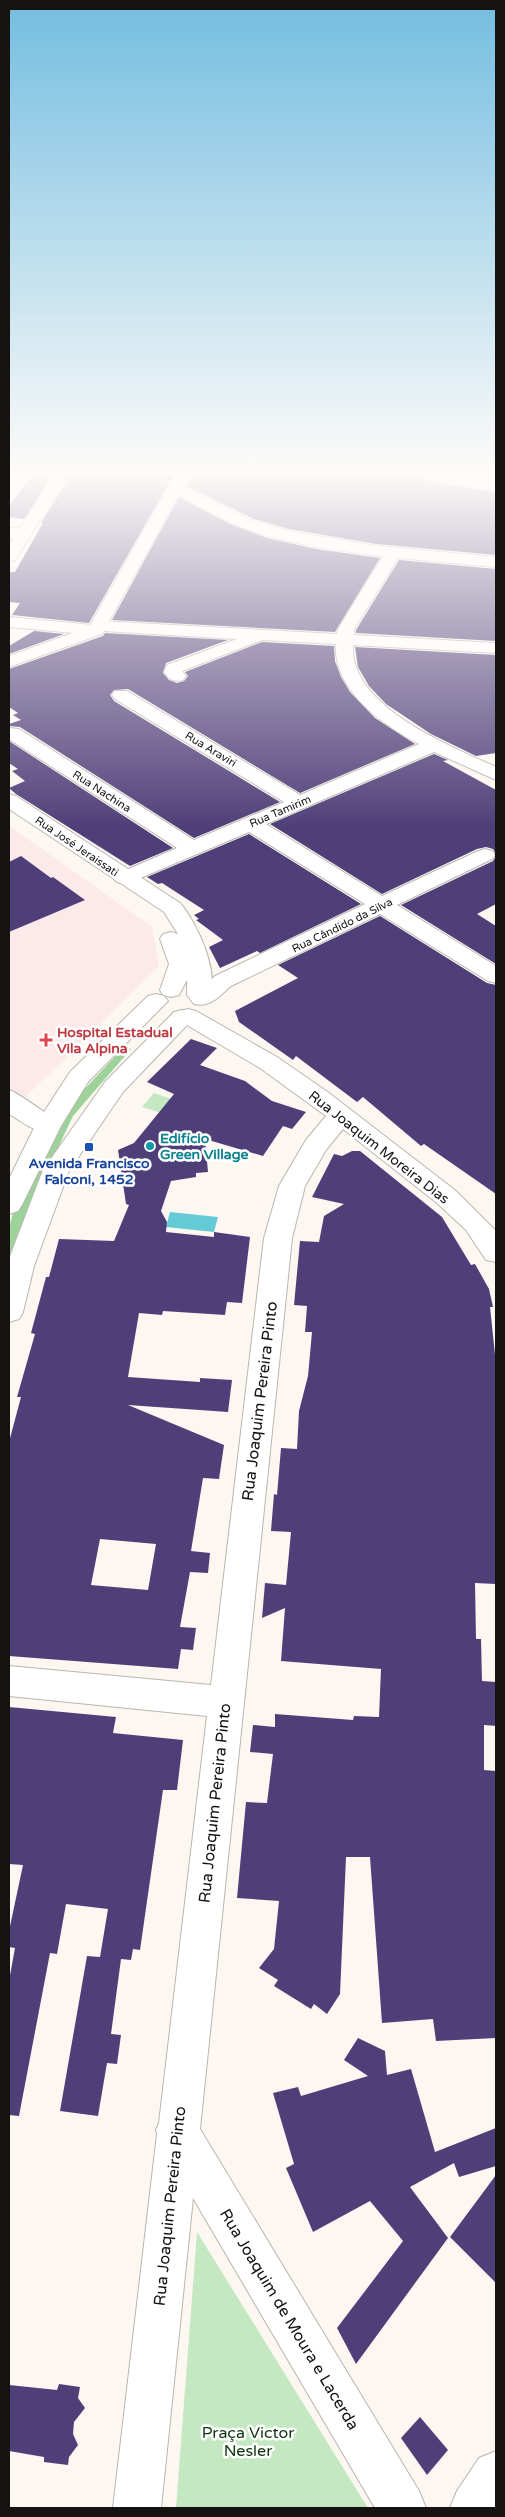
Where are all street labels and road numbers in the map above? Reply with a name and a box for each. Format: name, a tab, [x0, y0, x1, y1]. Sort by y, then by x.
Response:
street label: Rua Araviri	[183, 729, 239, 770]
street label: Rua Nachina	[70, 768, 133, 815]
street label: Rua Tamirim	[248, 793, 313, 830]
street label: Rua José Jeraissati	[33, 814, 121, 879]
street label: Rua Cândido da Silva	[290, 895, 395, 955]
street label: Rua Joaquim Moreira Dias	[305, 1087, 453, 1208]
street label: Rua Joaquim Pereira Pinto	[238, 1300, 282, 1502]
street label: Rua Joaquim Pereira Pinto	[195, 1702, 235, 1904]
street label: Rua Joaquim Pereira Pinto	[150, 2105, 190, 2307]
street label: Rua Joaquim de Moura e Lacerda	[215, 2205, 363, 2434]

